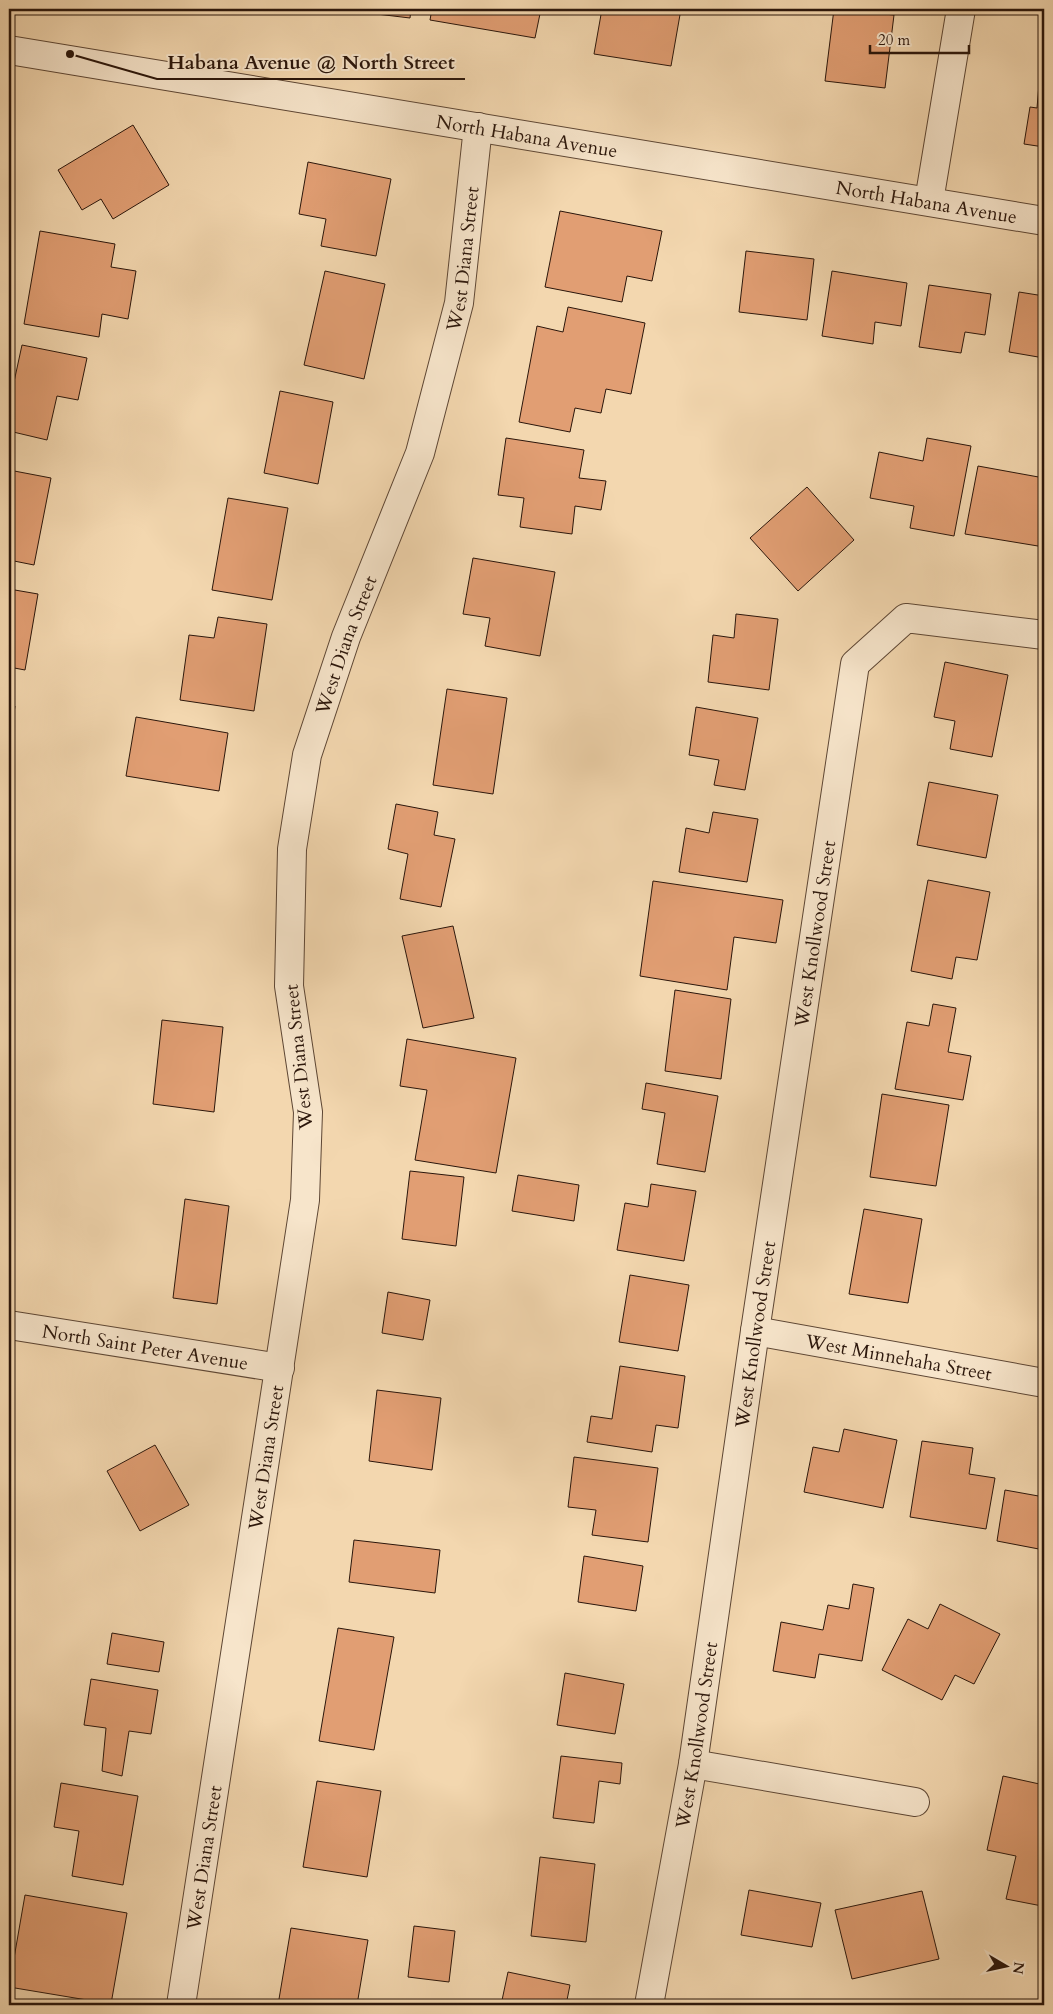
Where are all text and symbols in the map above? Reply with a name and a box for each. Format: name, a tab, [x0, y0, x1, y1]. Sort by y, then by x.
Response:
scale bar	[870, 22, 969, 54]
text: 20 m	[878, 30, 910, 50]
callout: Habana Avenue @ North Street	[157, 44, 465, 79]
text: Habana Avenue @ North Street	[167, 49, 455, 76]
street label: North Habana Avenue	[434, 109, 619, 164]
street label: North Habana Avenue	[834, 175, 1019, 230]
street label: West Diana Street	[440, 185, 486, 335]
street label: West Diana Street	[309, 572, 383, 719]
street label: West Knollwood Street	[789, 839, 842, 1030]
street label: West Diana Street	[278, 983, 320, 1132]
street label: West Knollwood Street	[729, 1239, 782, 1431]
street label: North Saint Peter Avenue	[40, 1318, 250, 1377]
street label: West Minnehaha Street	[802, 1328, 994, 1387]
street label: West Diana Street	[242, 1383, 290, 1533]
street label: West Knollwood Street	[669, 1640, 724, 1832]
street label: West Diana Street	[181, 1784, 229, 1933]
north arrow	[980, 1942, 1030, 1992]
text: N	[1008, 1960, 1029, 1975]

